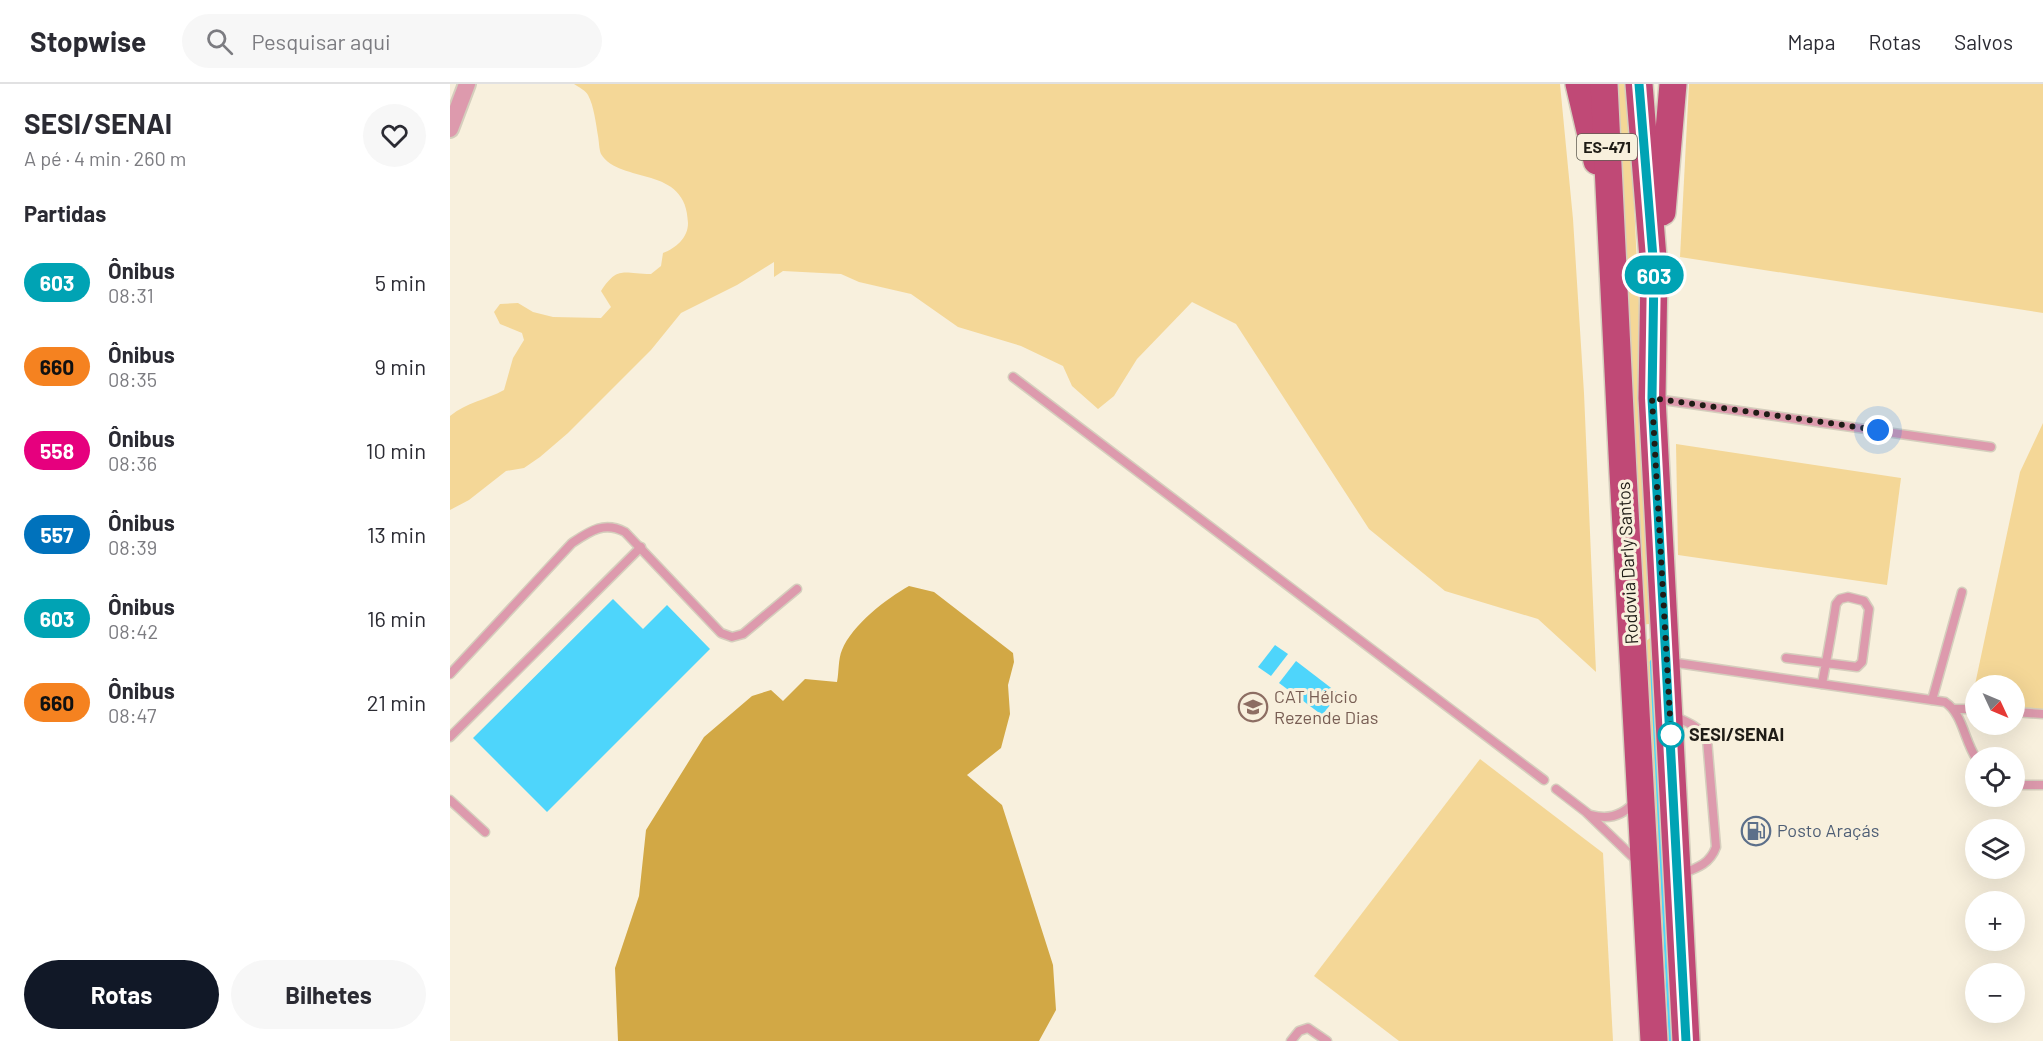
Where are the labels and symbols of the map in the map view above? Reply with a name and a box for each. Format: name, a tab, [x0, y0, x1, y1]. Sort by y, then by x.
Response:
road number: ES-471	[1577, 134, 1637, 160]
line badge: 603	[1620, 256, 1688, 294]
your location	[1863, 415, 1893, 445]
street label: Rodovia Darly Santos	[1612, 481, 1642, 645]
north arrow	[1965, 675, 2025, 735]
place label: CAT Hélcio Rezende Dias	[1274, 685, 1378, 728]
school or university icon: CAT Hélcio Rezende Dias	[1237, 691, 1269, 723]
marker: SESI/SENAI	[1658, 722, 1684, 748]
place label: SESI/SENAI	[1689, 723, 1784, 745]
fuel station icon: Posto Araçás	[1740, 815, 1772, 847]
place label: Posto Araçás	[1777, 819, 1879, 841]

